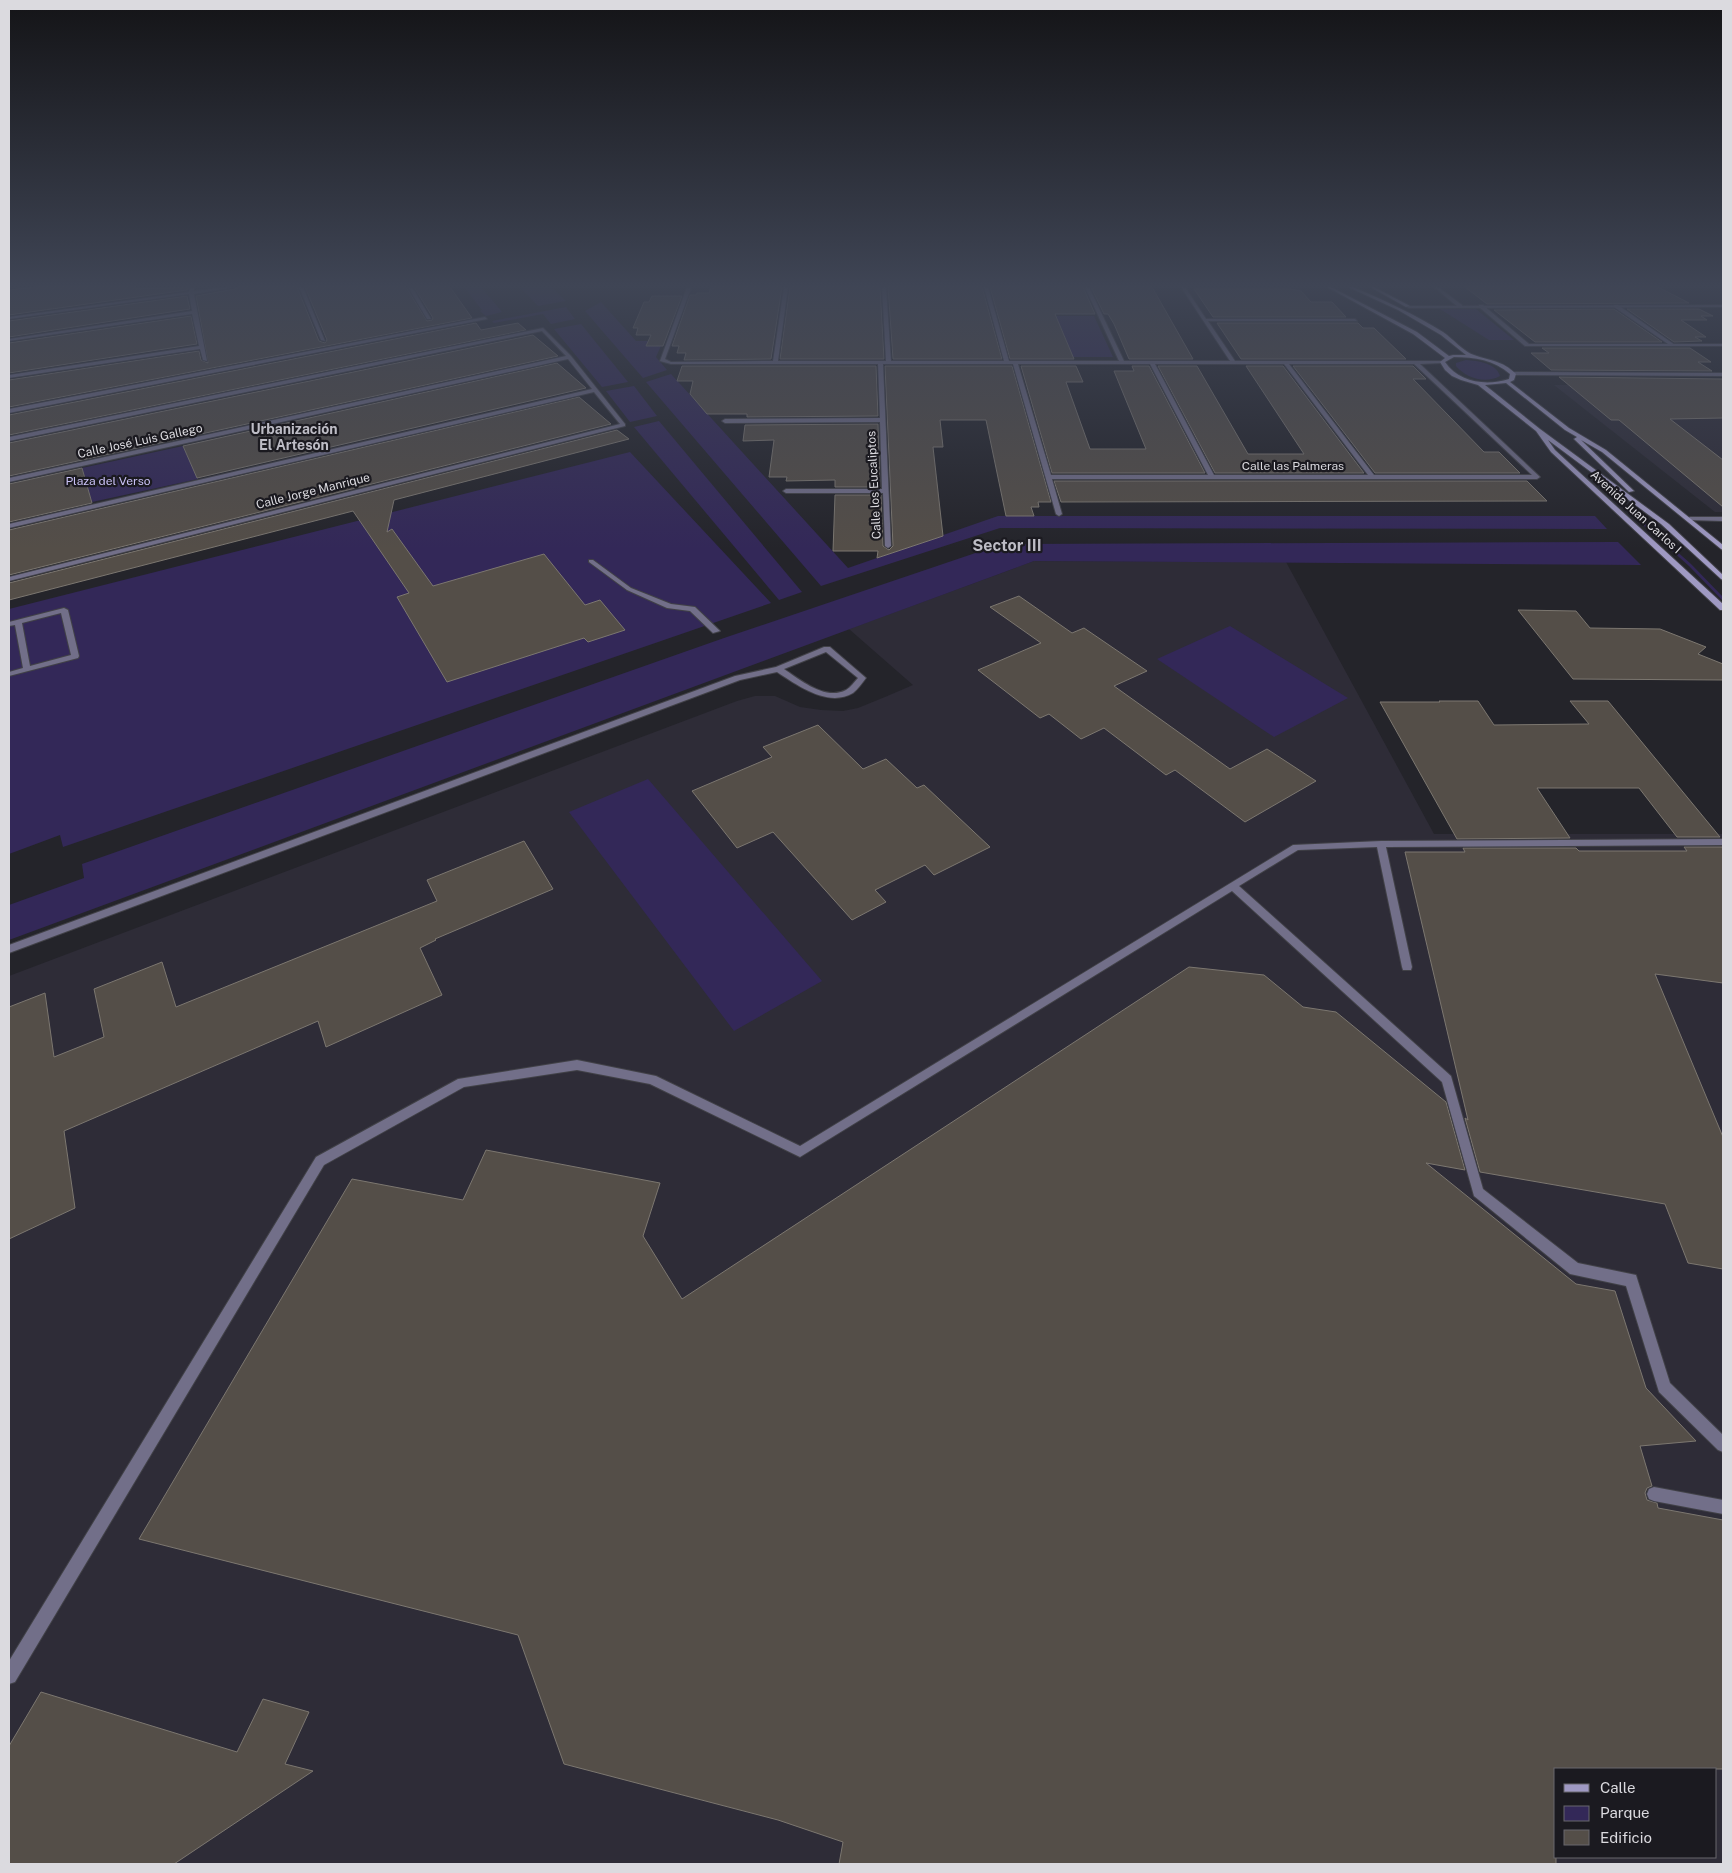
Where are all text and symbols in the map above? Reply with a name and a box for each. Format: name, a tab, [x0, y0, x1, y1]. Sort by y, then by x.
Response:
street label: Calle José Luis Gallego	[76, 421, 204, 461]
district label: Urbanización El Artesón	[250, 421, 338, 453]
street label: Calle los Eucaliptos	[864, 430, 884, 540]
street label: Calle las Palmeras	[1242, 459, 1344, 473]
street label: Avenida Juan Carlos I	[1588, 468, 1684, 556]
street label: Calle Jorge Manrique	[255, 470, 372, 512]
park label: Plaza del Verso	[65, 474, 151, 488]
district label: Sector III	[972, 536, 1042, 555]
legend	[1554, 1768, 1717, 1858]
text: Calle	[1600, 1779, 1636, 1796]
text: Parque	[1600, 1804, 1650, 1821]
text: Edificio	[1600, 1829, 1652, 1846]

